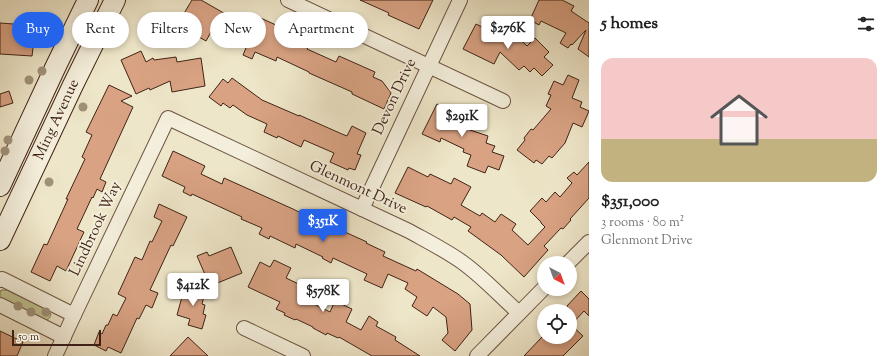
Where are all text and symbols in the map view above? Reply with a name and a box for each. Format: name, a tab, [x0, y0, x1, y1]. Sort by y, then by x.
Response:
chip: Buy	[12, 12, 64, 48]
chip: Rent	[72, 12, 129, 48]
chip: Filters	[137, 12, 202, 48]
chip: New	[210, 12, 266, 48]
chip: Apartment	[274, 12, 368, 48]
text: 5 homes	[601, 12, 658, 36]
icon: filters	[855, 13, 877, 35]
pin: $276K	[480, 16, 536, 50]
text: $276K	[490, 20, 526, 38]
street label: Devon Drive	[368, 55, 422, 139]
street label: Ming Avenue	[29, 76, 85, 164]
icon: home	[703, 84, 775, 156]
pin: $291K	[434, 104, 490, 138]
text: $291K	[445, 108, 479, 126]
street label: Glenmont Drive	[306, 156, 410, 220]
street label: Lindbrook Way	[65, 178, 127, 280]
text: $351,000	[601, 190, 659, 214]
pin: $351K	[295, 209, 351, 243]
text: $351K	[308, 213, 338, 231]
text: 3 rooms · 80 m²	[601, 214, 684, 232]
text: Glenmont Drive	[601, 232, 693, 250]
north arrow	[537, 256, 577, 296]
map controls	[537, 256, 577, 344]
pin: $412K	[165, 273, 221, 307]
text: $412K	[176, 277, 210, 295]
pin: $578K	[295, 279, 351, 313]
text: $578K	[306, 283, 340, 301]
button: locate	[537, 304, 577, 344]
scale bar	[12, 328, 101, 347]
text: 50 m	[18, 329, 39, 345]

